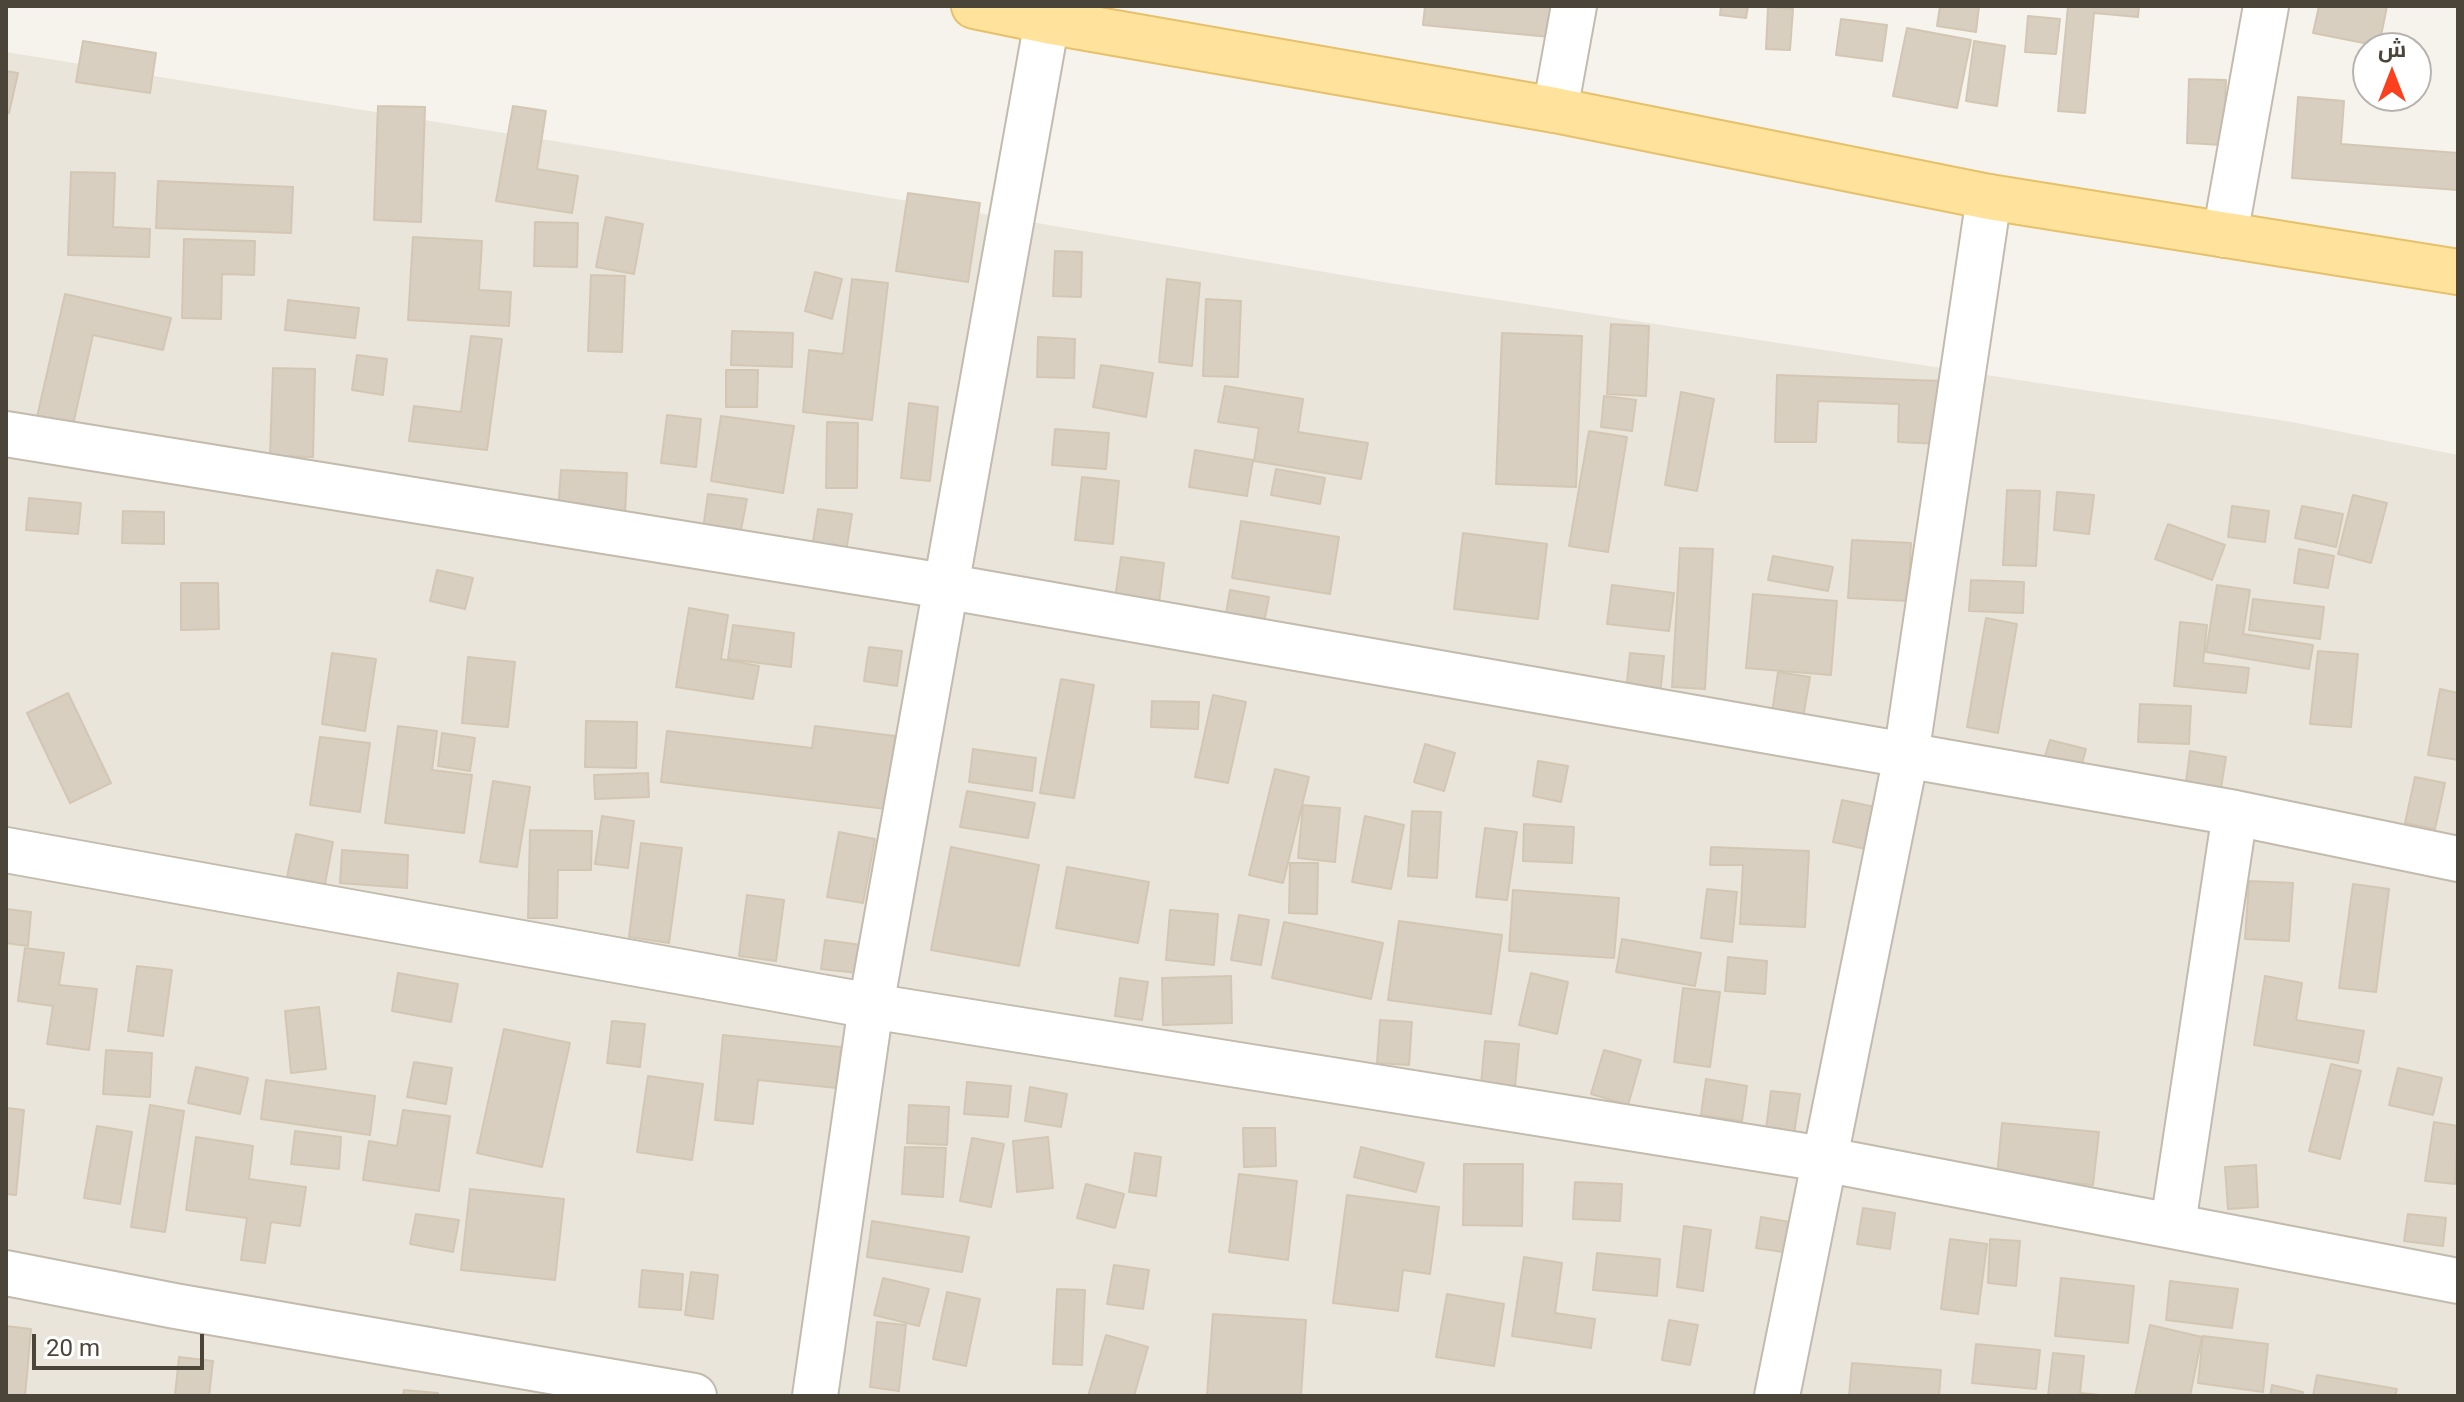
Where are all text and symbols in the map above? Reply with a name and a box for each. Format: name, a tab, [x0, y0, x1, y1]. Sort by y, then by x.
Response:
north arrow	[2352, 32, 2432, 112]
text: ش	[2378, 37, 2406, 62]
scale bar	[36, 1318, 208, 1368]
text: 20 m	[46, 1334, 100, 1362]

